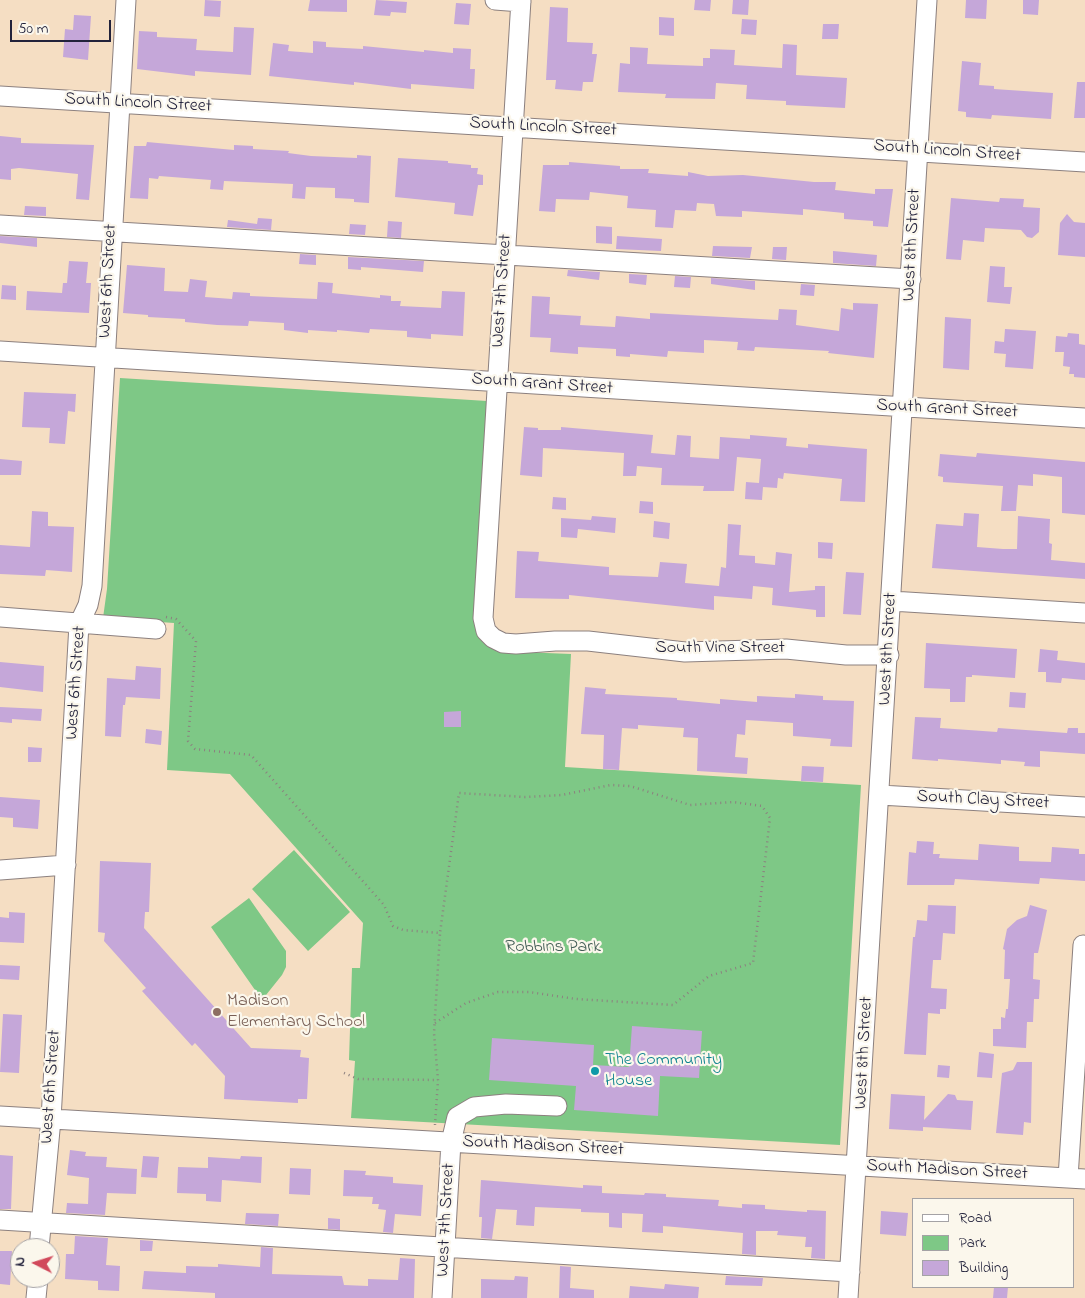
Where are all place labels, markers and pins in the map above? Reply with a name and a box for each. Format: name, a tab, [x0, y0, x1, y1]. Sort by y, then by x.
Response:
place label: Madison Elementary School	[227, 991, 365, 1034]
marker: Madison Elementary School	[211, 1006, 223, 1018]
place label: The Community House	[605, 1050, 722, 1092]
marker: The Community House	[589, 1065, 601, 1077]

